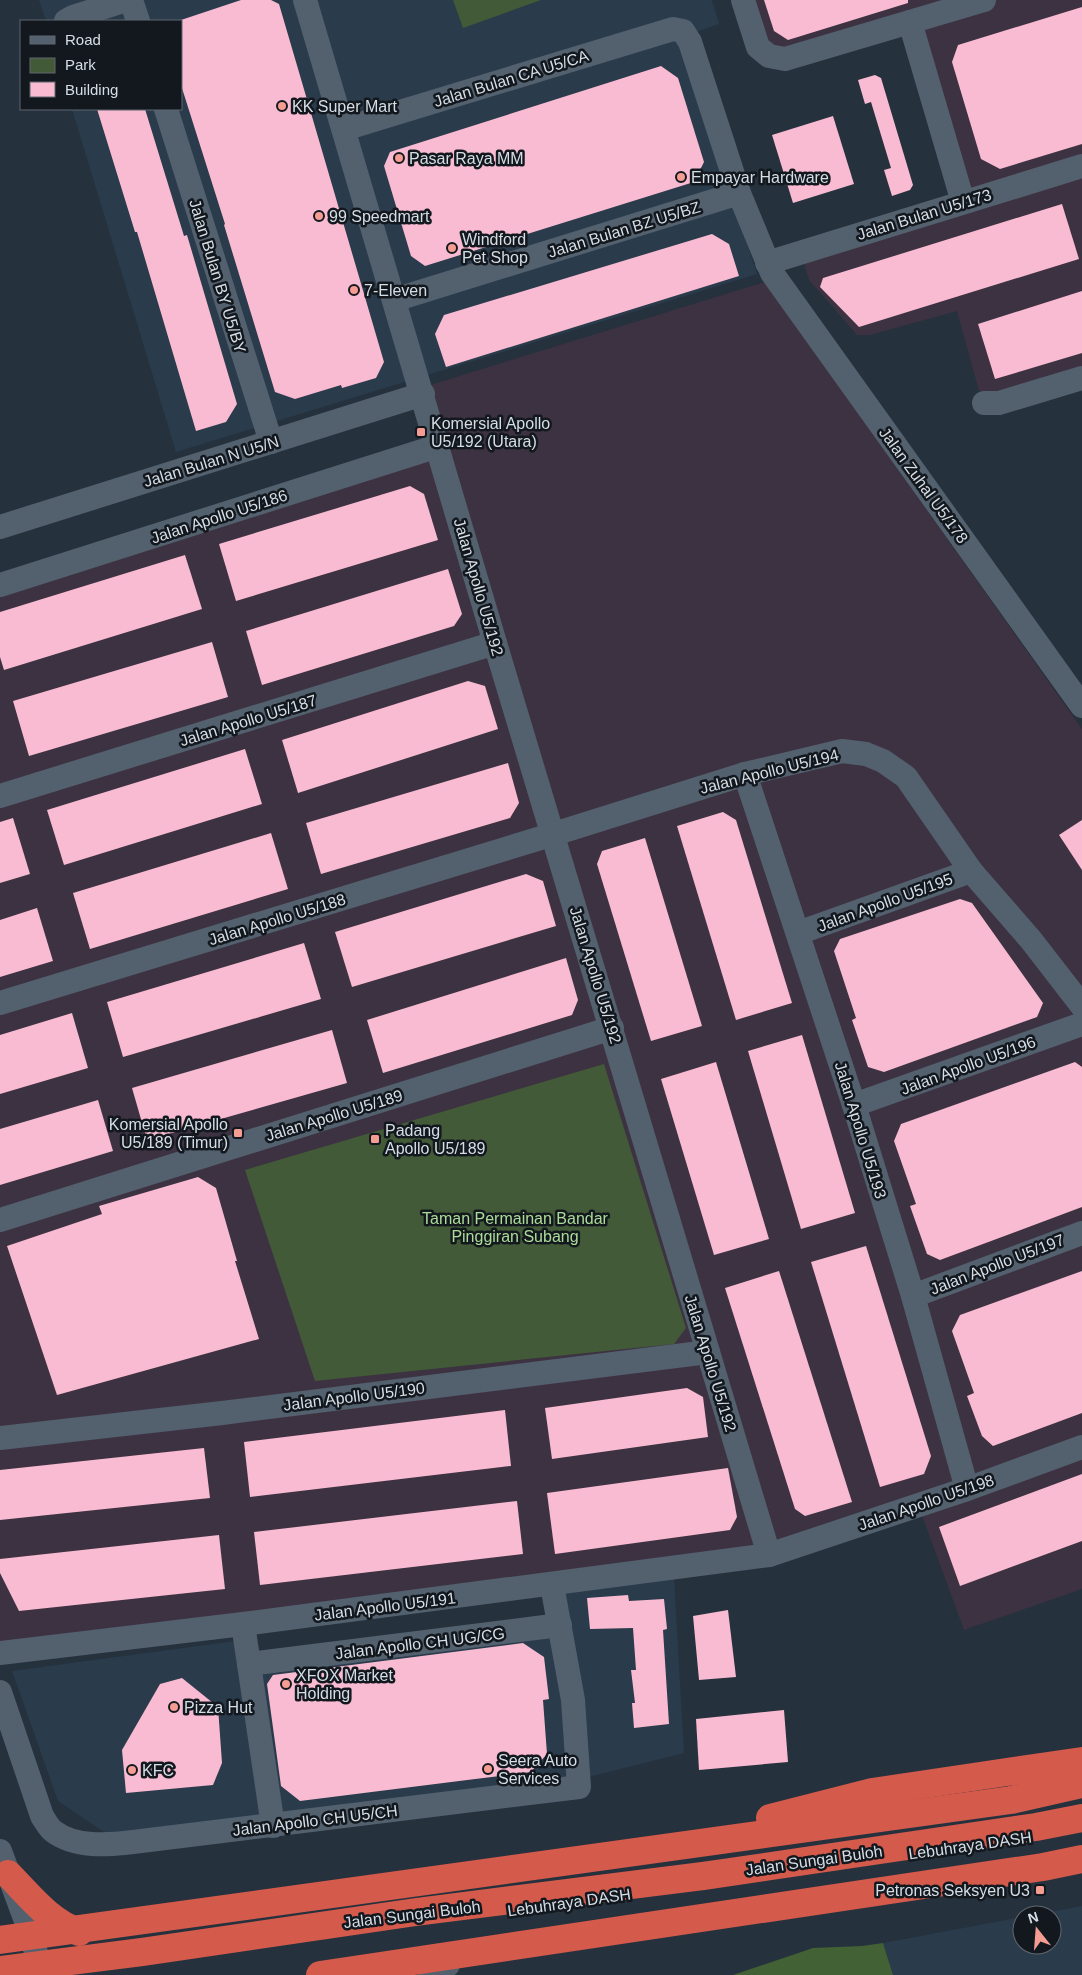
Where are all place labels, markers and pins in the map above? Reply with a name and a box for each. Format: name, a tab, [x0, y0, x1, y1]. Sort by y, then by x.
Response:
place label: KK Super Mart	[292, 98, 397, 115]
marker: KK Super Mart	[276, 100, 288, 112]
place label: Pasar Raya MM	[409, 150, 524, 167]
marker: Pasar Raya MM	[393, 152, 405, 164]
place label: Empayar Hardware	[691, 169, 829, 186]
marker: Empayar Hardware	[675, 171, 687, 183]
place label: 99 Speedmart	[329, 208, 430, 225]
marker: 99 Speedmart	[313, 210, 325, 222]
place label: Windford Pet Shop	[462, 231, 528, 266]
marker: Windford Pet Shop	[446, 242, 458, 254]
place label: 7-Eleven	[364, 282, 427, 299]
marker: 7-Eleven	[348, 284, 360, 296]
place label: Komersial Apollo U5/192 (Utara)	[431, 415, 550, 450]
marker: Komersial Apollo U5/192 (Utara)	[415, 426, 427, 438]
place label: Komersial Apollo U5/189 (Timur)	[109, 1116, 228, 1151]
place label: Padang Apollo U5/189	[385, 1122, 486, 1157]
marker: Komersial Apollo U5/189 (Timur)	[232, 1127, 244, 1139]
marker: Padang Apollo U5/189	[369, 1133, 381, 1145]
place label: XFOX Market Holding	[296, 1667, 393, 1702]
marker: XFOX Market Holding	[280, 1678, 292, 1690]
place label: Pizza Hut	[184, 1699, 253, 1716]
marker: Pizza Hut	[168, 1701, 180, 1713]
place label: Seera Auto Services	[498, 1752, 577, 1787]
place label: KFC	[142, 1762, 174, 1779]
marker: Seera Auto Services	[482, 1763, 494, 1775]
marker: KFC	[126, 1764, 138, 1776]
place label: Petronas Seksyen U3	[875, 1882, 1030, 1899]
marker: Petronas Seksyen U3	[1034, 1884, 1046, 1896]

